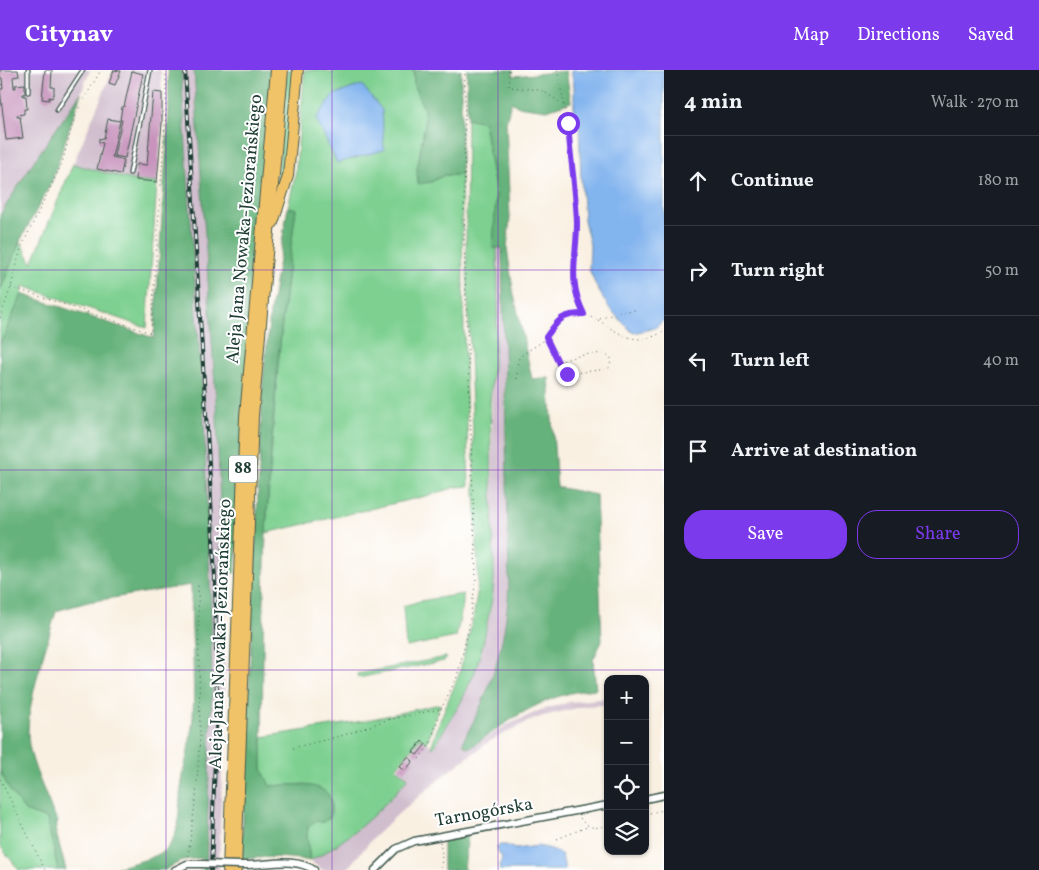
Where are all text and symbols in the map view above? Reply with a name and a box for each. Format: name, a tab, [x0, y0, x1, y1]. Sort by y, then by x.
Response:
text: Citynav	[25, 18, 113, 52]
text: Map	[793, 23, 829, 48]
text: Directions	[857, 23, 940, 48]
text: Saved	[968, 23, 1014, 48]
text: 4 min	[684, 88, 743, 117]
text: Walk · 270 m	[931, 92, 1019, 114]
street label: Aleja Jana Nowaka-Jeziorańskiego	[221, 93, 269, 365]
route start	[557, 112, 580, 135]
icon: ahead	[684, 167, 712, 195]
text: Continue	[731, 168, 814, 194]
text: 180 m	[978, 170, 1019, 192]
icon: right	[684, 257, 712, 285]
text: Turn right	[731, 258, 824, 284]
text: 50 m	[985, 260, 1019, 282]
icon: left	[684, 347, 712, 375]
text: Turn left	[731, 348, 810, 374]
text: 40 m	[983, 350, 1019, 372]
route end	[556, 363, 579, 386]
icon: arrive	[684, 437, 712, 465]
text: Arrive at destination	[731, 438, 917, 464]
road number: 88	[229, 456, 257, 482]
street label: Aleja Jana Nowaka-Jeziorańskiego	[204, 498, 238, 770]
button: Save	[684, 510, 847, 559]
button: Share	[857, 510, 1019, 559]
map controls	[604, 675, 649, 855]
button: +	[604, 675, 649, 720]
button: −	[604, 720, 649, 765]
button: locate	[604, 765, 649, 810]
street label: Tarnogórska	[433, 792, 535, 834]
button: layers	[604, 810, 649, 855]

